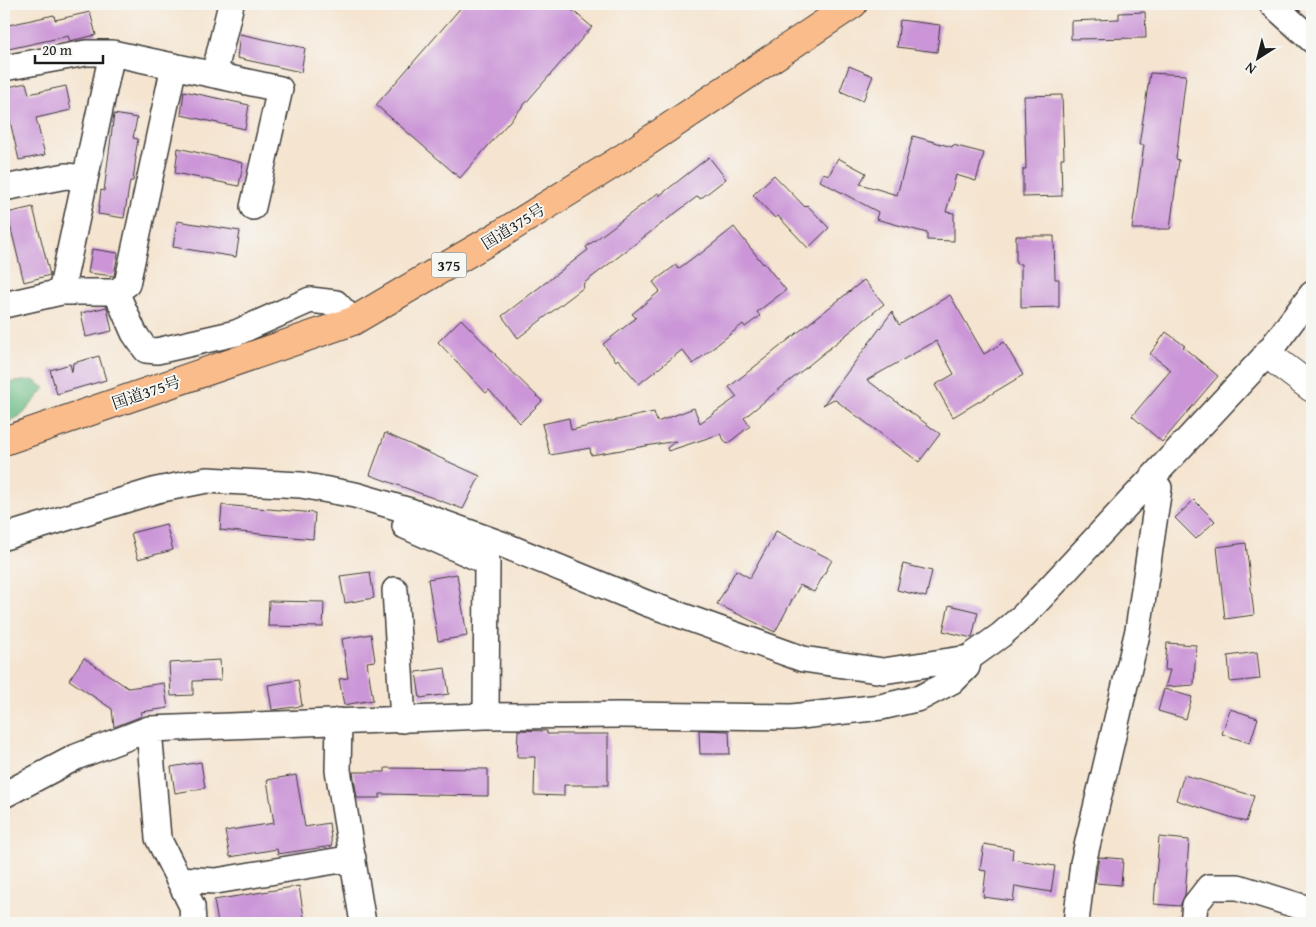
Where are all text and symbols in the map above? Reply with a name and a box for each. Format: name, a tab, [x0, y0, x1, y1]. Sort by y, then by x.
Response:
scale bar	[35, 32, 102, 64]
north arrow	[1234, 32, 1284, 82]
text: 20 m	[42, 39, 73, 60]
text: N	[1240, 57, 1260, 79]
street label: 国道375号	[476, 197, 550, 255]
road number: 375	[432, 252, 466, 278]
street label: 国道375号	[108, 369, 184, 415]

